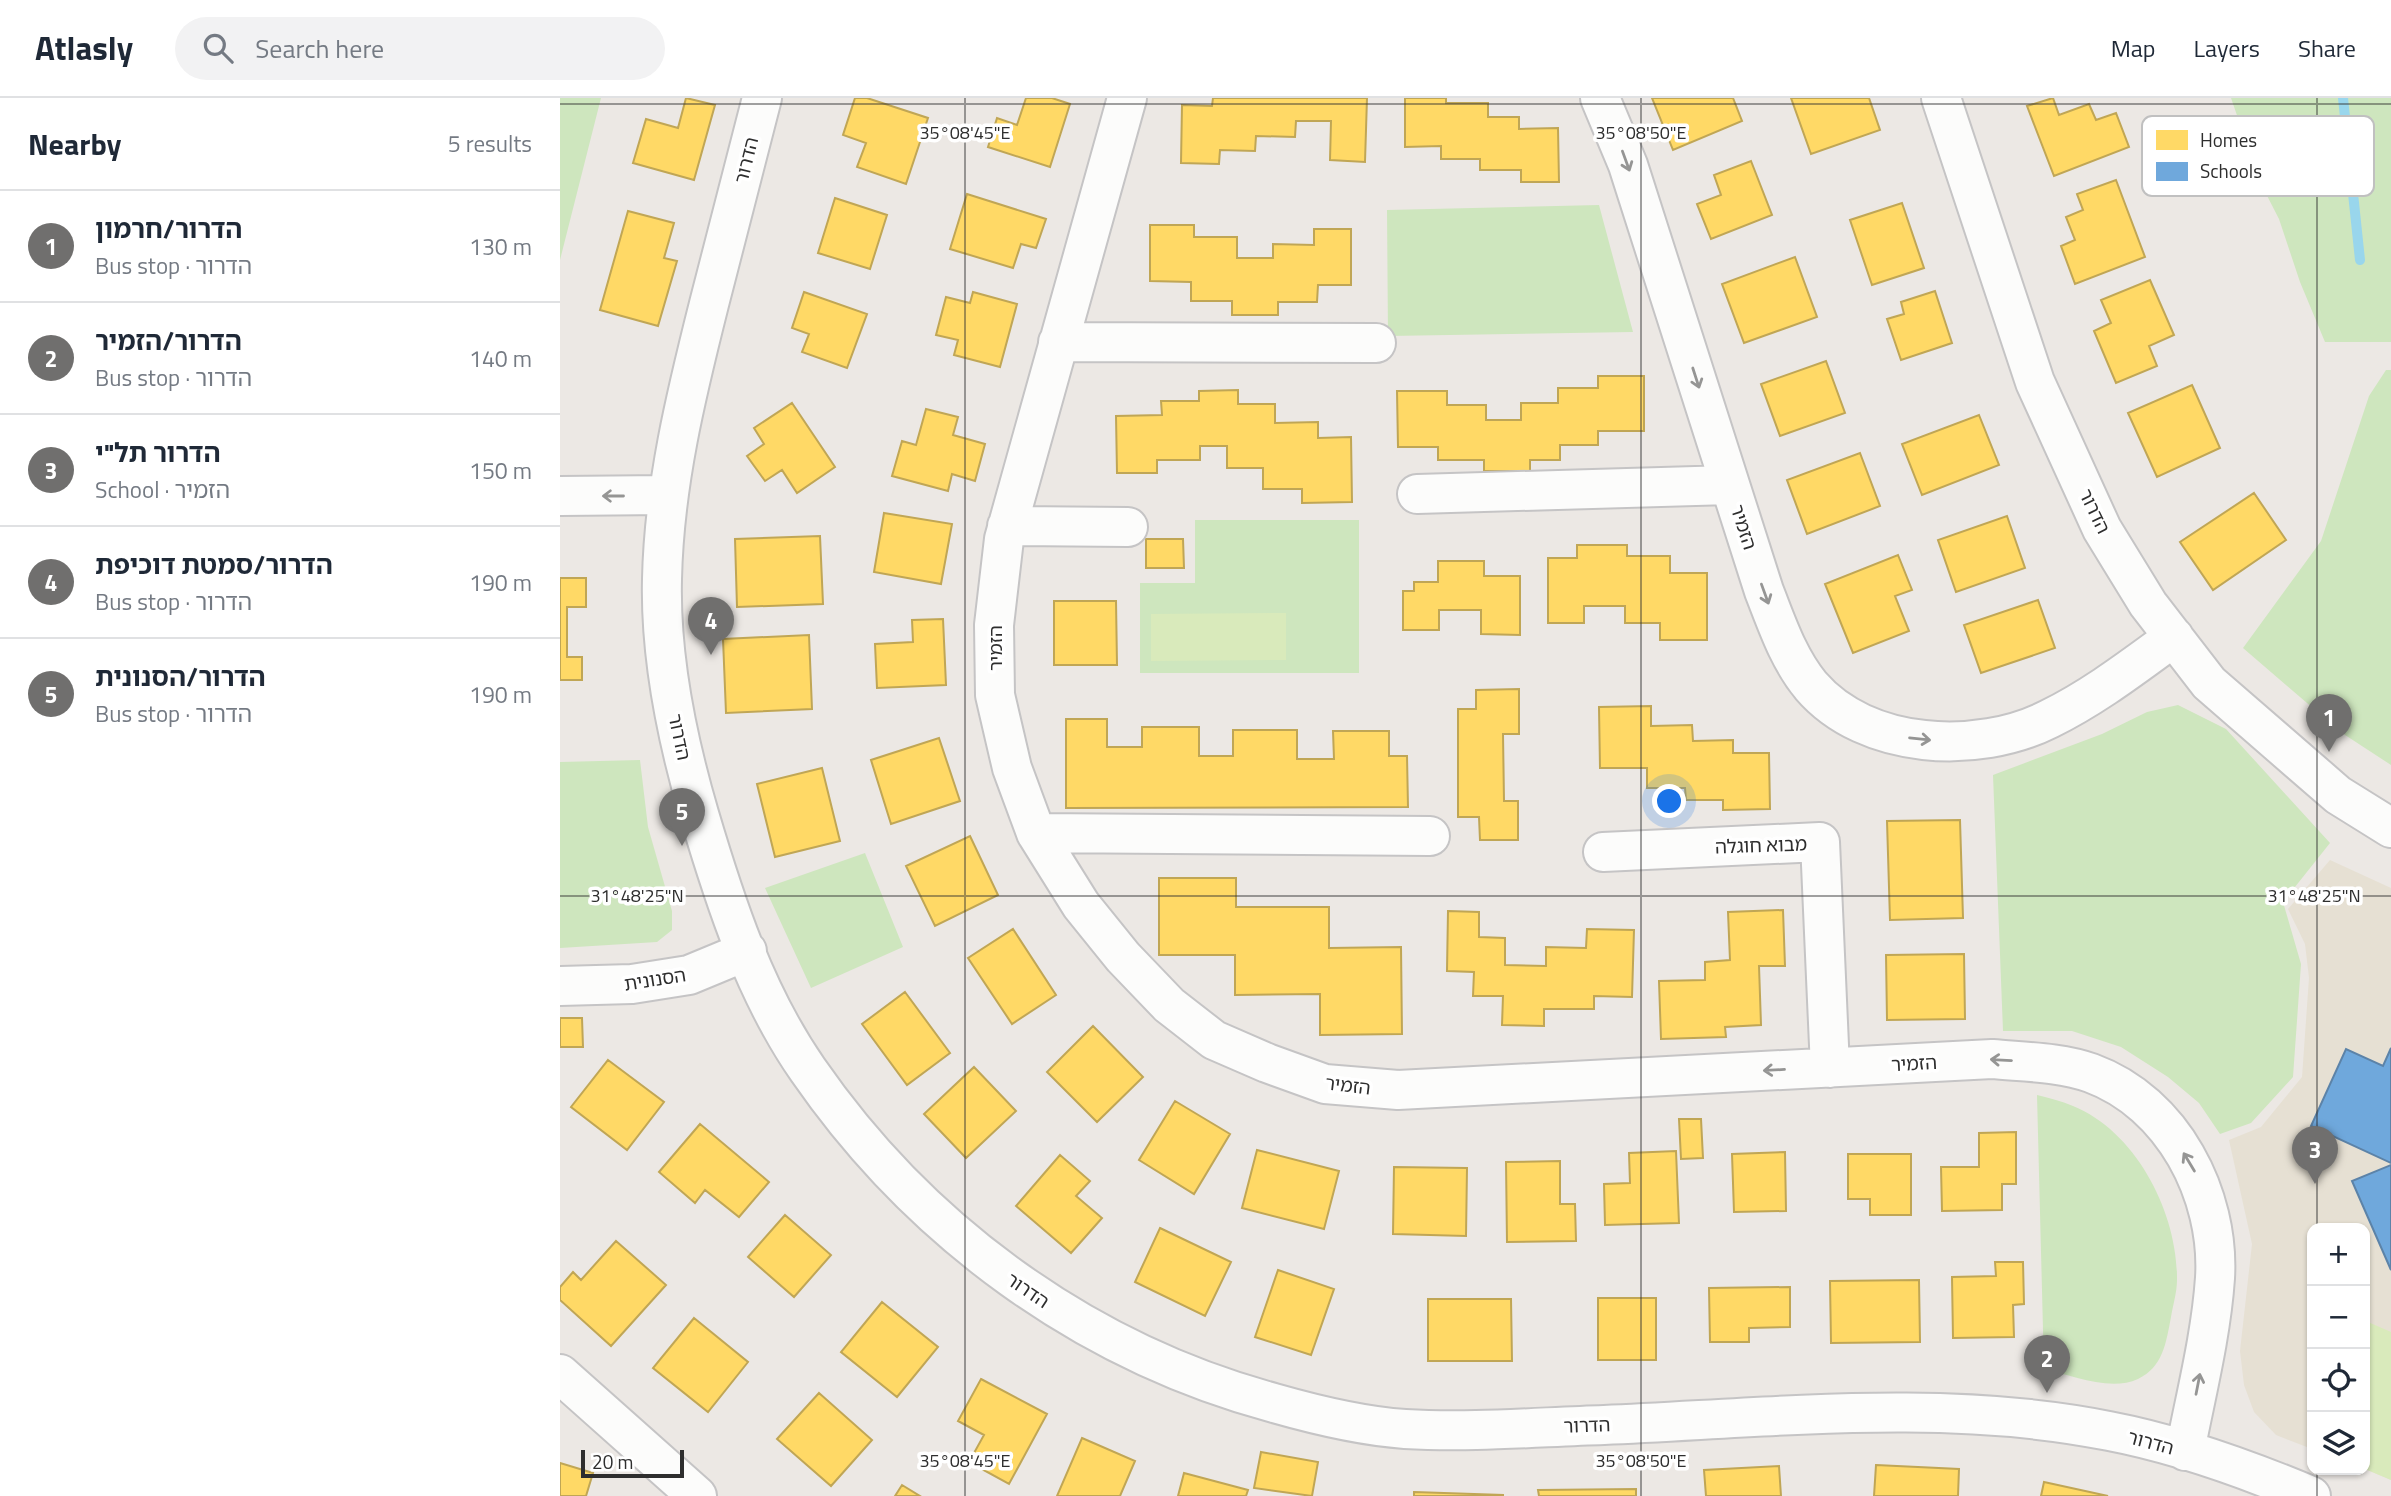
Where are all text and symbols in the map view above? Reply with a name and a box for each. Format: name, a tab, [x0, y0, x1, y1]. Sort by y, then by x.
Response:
search box	[175, 17, 665, 80]
text: Atlasly	[35, 23, 133, 73]
icon: search	[199, 29, 237, 67]
text: Search here	[255, 29, 384, 68]
text: Map	[2111, 30, 2156, 66]
text: Layers	[2194, 30, 2260, 66]
text: Share	[2298, 30, 2356, 66]
legend	[2142, 116, 2374, 196]
text: 35°08'45"E	[920, 119, 1011, 146]
text: 35°08'50"E	[1596, 119, 1687, 146]
text: Nearby	[28, 121, 121, 167]
text: Homes	[2200, 125, 2257, 154]
text: 5 results	[448, 126, 532, 161]
street label: הדרור	[726, 134, 765, 186]
one-way arrow	[1621, 149, 1633, 171]
text: Schools	[2200, 156, 2262, 185]
text: הדרור/חרמון	[95, 209, 242, 248]
text: 1	[45, 229, 57, 264]
text: 130 m	[469, 229, 532, 264]
text: Bus stop · הדרור	[95, 248, 252, 283]
text: הדרור/הזמיר	[95, 321, 242, 360]
text: 2	[45, 341, 57, 376]
text: 140 m	[469, 341, 532, 376]
text: Bus stop · הדרור	[95, 360, 252, 395]
one-way arrow	[1690, 366, 1703, 388]
text: הדרור תל"י	[95, 433, 221, 472]
text: 3	[45, 453, 57, 488]
text: 150 m	[469, 453, 532, 488]
text: School · הזמיר	[95, 472, 230, 507]
street label: הדרור	[2072, 483, 2119, 538]
one-way arrow	[602, 489, 625, 503]
street label: הזמיר	[1724, 501, 1765, 553]
text: הדרור/סמטת דוכיפת	[95, 545, 333, 584]
text: 4	[45, 565, 57, 600]
text: 190 m	[469, 565, 532, 600]
one-way arrow	[1760, 583, 1772, 605]
text: Bus stop · הדרור	[95, 584, 252, 619]
pin: 4	[688, 597, 734, 655]
street label: הזמיר	[980, 625, 1009, 671]
text: הדרור/הסנונית	[95, 657, 266, 696]
text: 5	[45, 677, 57, 712]
text: 190 m	[469, 677, 532, 712]
pin: 1	[2306, 694, 2352, 752]
text: Bus stop · הדרור	[95, 696, 252, 731]
street label: הדרור	[661, 711, 700, 763]
one-way arrow	[1909, 732, 1931, 745]
your location	[1652, 784, 1686, 818]
pin: 5	[659, 788, 705, 846]
street label: מבוא חוגלה	[1714, 828, 1808, 861]
text: 31°48'25"N	[590, 882, 684, 909]
text: 31°48'25"N	[2267, 882, 2361, 909]
street label: הסנונית	[622, 959, 688, 998]
street label: הזמיר	[1890, 1047, 1938, 1078]
one-way arrow	[1990, 1053, 2012, 1066]
one-way arrow	[1762, 1064, 1785, 1077]
street label: הזמיר	[1324, 1067, 1373, 1102]
pin: 3	[2292, 1126, 2338, 1184]
one-way arrow	[2182, 1153, 2196, 1173]
map controls	[2307, 1223, 2370, 1475]
button: +	[2307, 1223, 2370, 1286]
street label: הדרור	[1001, 1264, 1056, 1315]
button: −	[2307, 1286, 2370, 1349]
pin: 2	[2024, 1335, 2070, 1393]
button: locate	[2307, 1349, 2370, 1412]
one-way arrow	[2191, 1373, 2205, 1396]
street label: הדרור	[1563, 1409, 1611, 1440]
button: layers	[2307, 1412, 2370, 1475]
street label: הדרור	[2125, 1421, 2178, 1462]
scale bar	[581, 1447, 684, 1479]
text: 20 m	[592, 1447, 633, 1476]
text: 35°08'45"E	[920, 1447, 1011, 1474]
text: 35°08'50"E	[1596, 1447, 1687, 1474]

